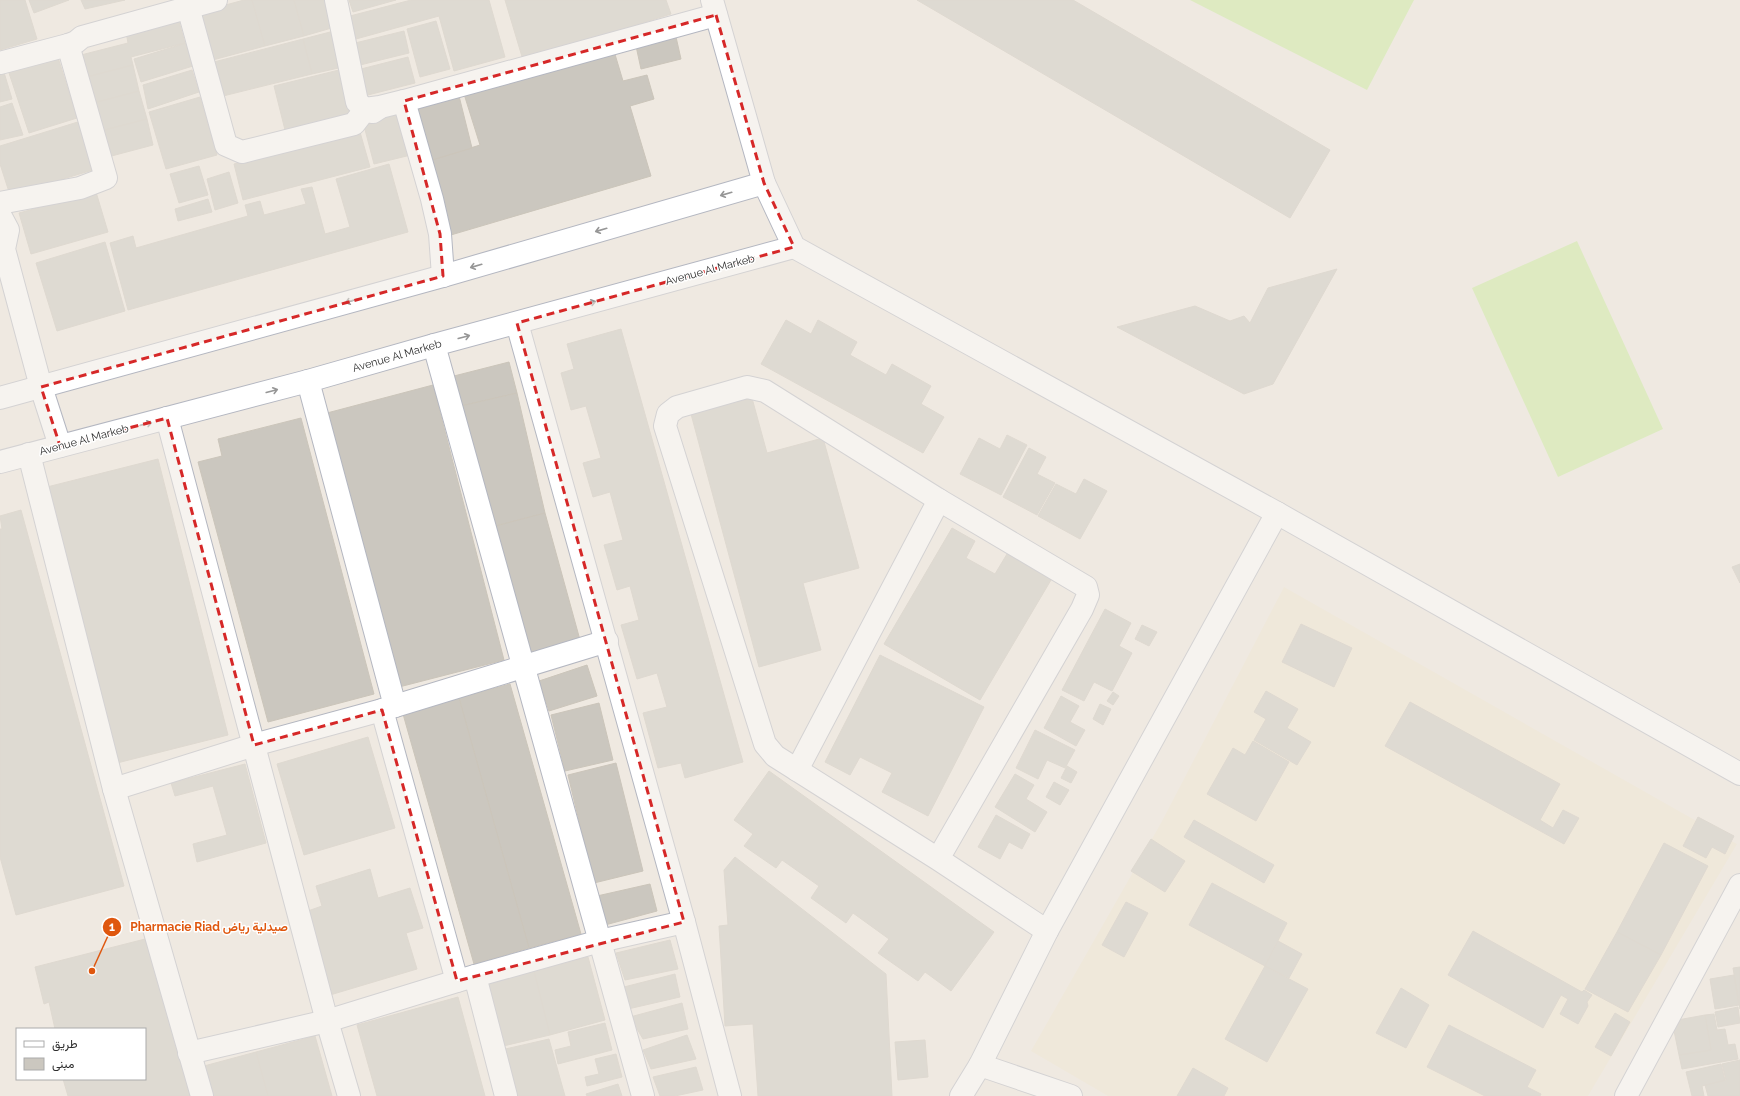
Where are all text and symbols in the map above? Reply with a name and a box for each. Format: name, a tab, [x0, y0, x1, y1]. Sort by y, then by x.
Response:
one-way arrow	[720, 191, 733, 198]
one-way arrow	[595, 227, 608, 234]
street label: Avenue Al Markeb	[664, 252, 756, 288]
one-way arrow	[470, 263, 483, 270]
one-way arrow	[345, 298, 358, 305]
one-way arrow	[583, 299, 596, 306]
one-way arrow	[458, 333, 471, 340]
street label: Avenue Al Markeb	[351, 337, 443, 375]
one-way arrow	[265, 386, 278, 394]
one-way arrow	[139, 419, 152, 427]
street label: Avenue Al Markeb	[38, 422, 130, 458]
callout: Pharmacie Riad صيدلية رياض	[102, 915, 296, 939]
text: 1	[109, 920, 115, 934]
text: Pharmacie Riad صيدلية رياض	[130, 920, 288, 935]
legend	[16, 1028, 146, 1080]
text: طريق	[52, 1037, 78, 1052]
text: مبنى	[52, 1057, 74, 1072]

